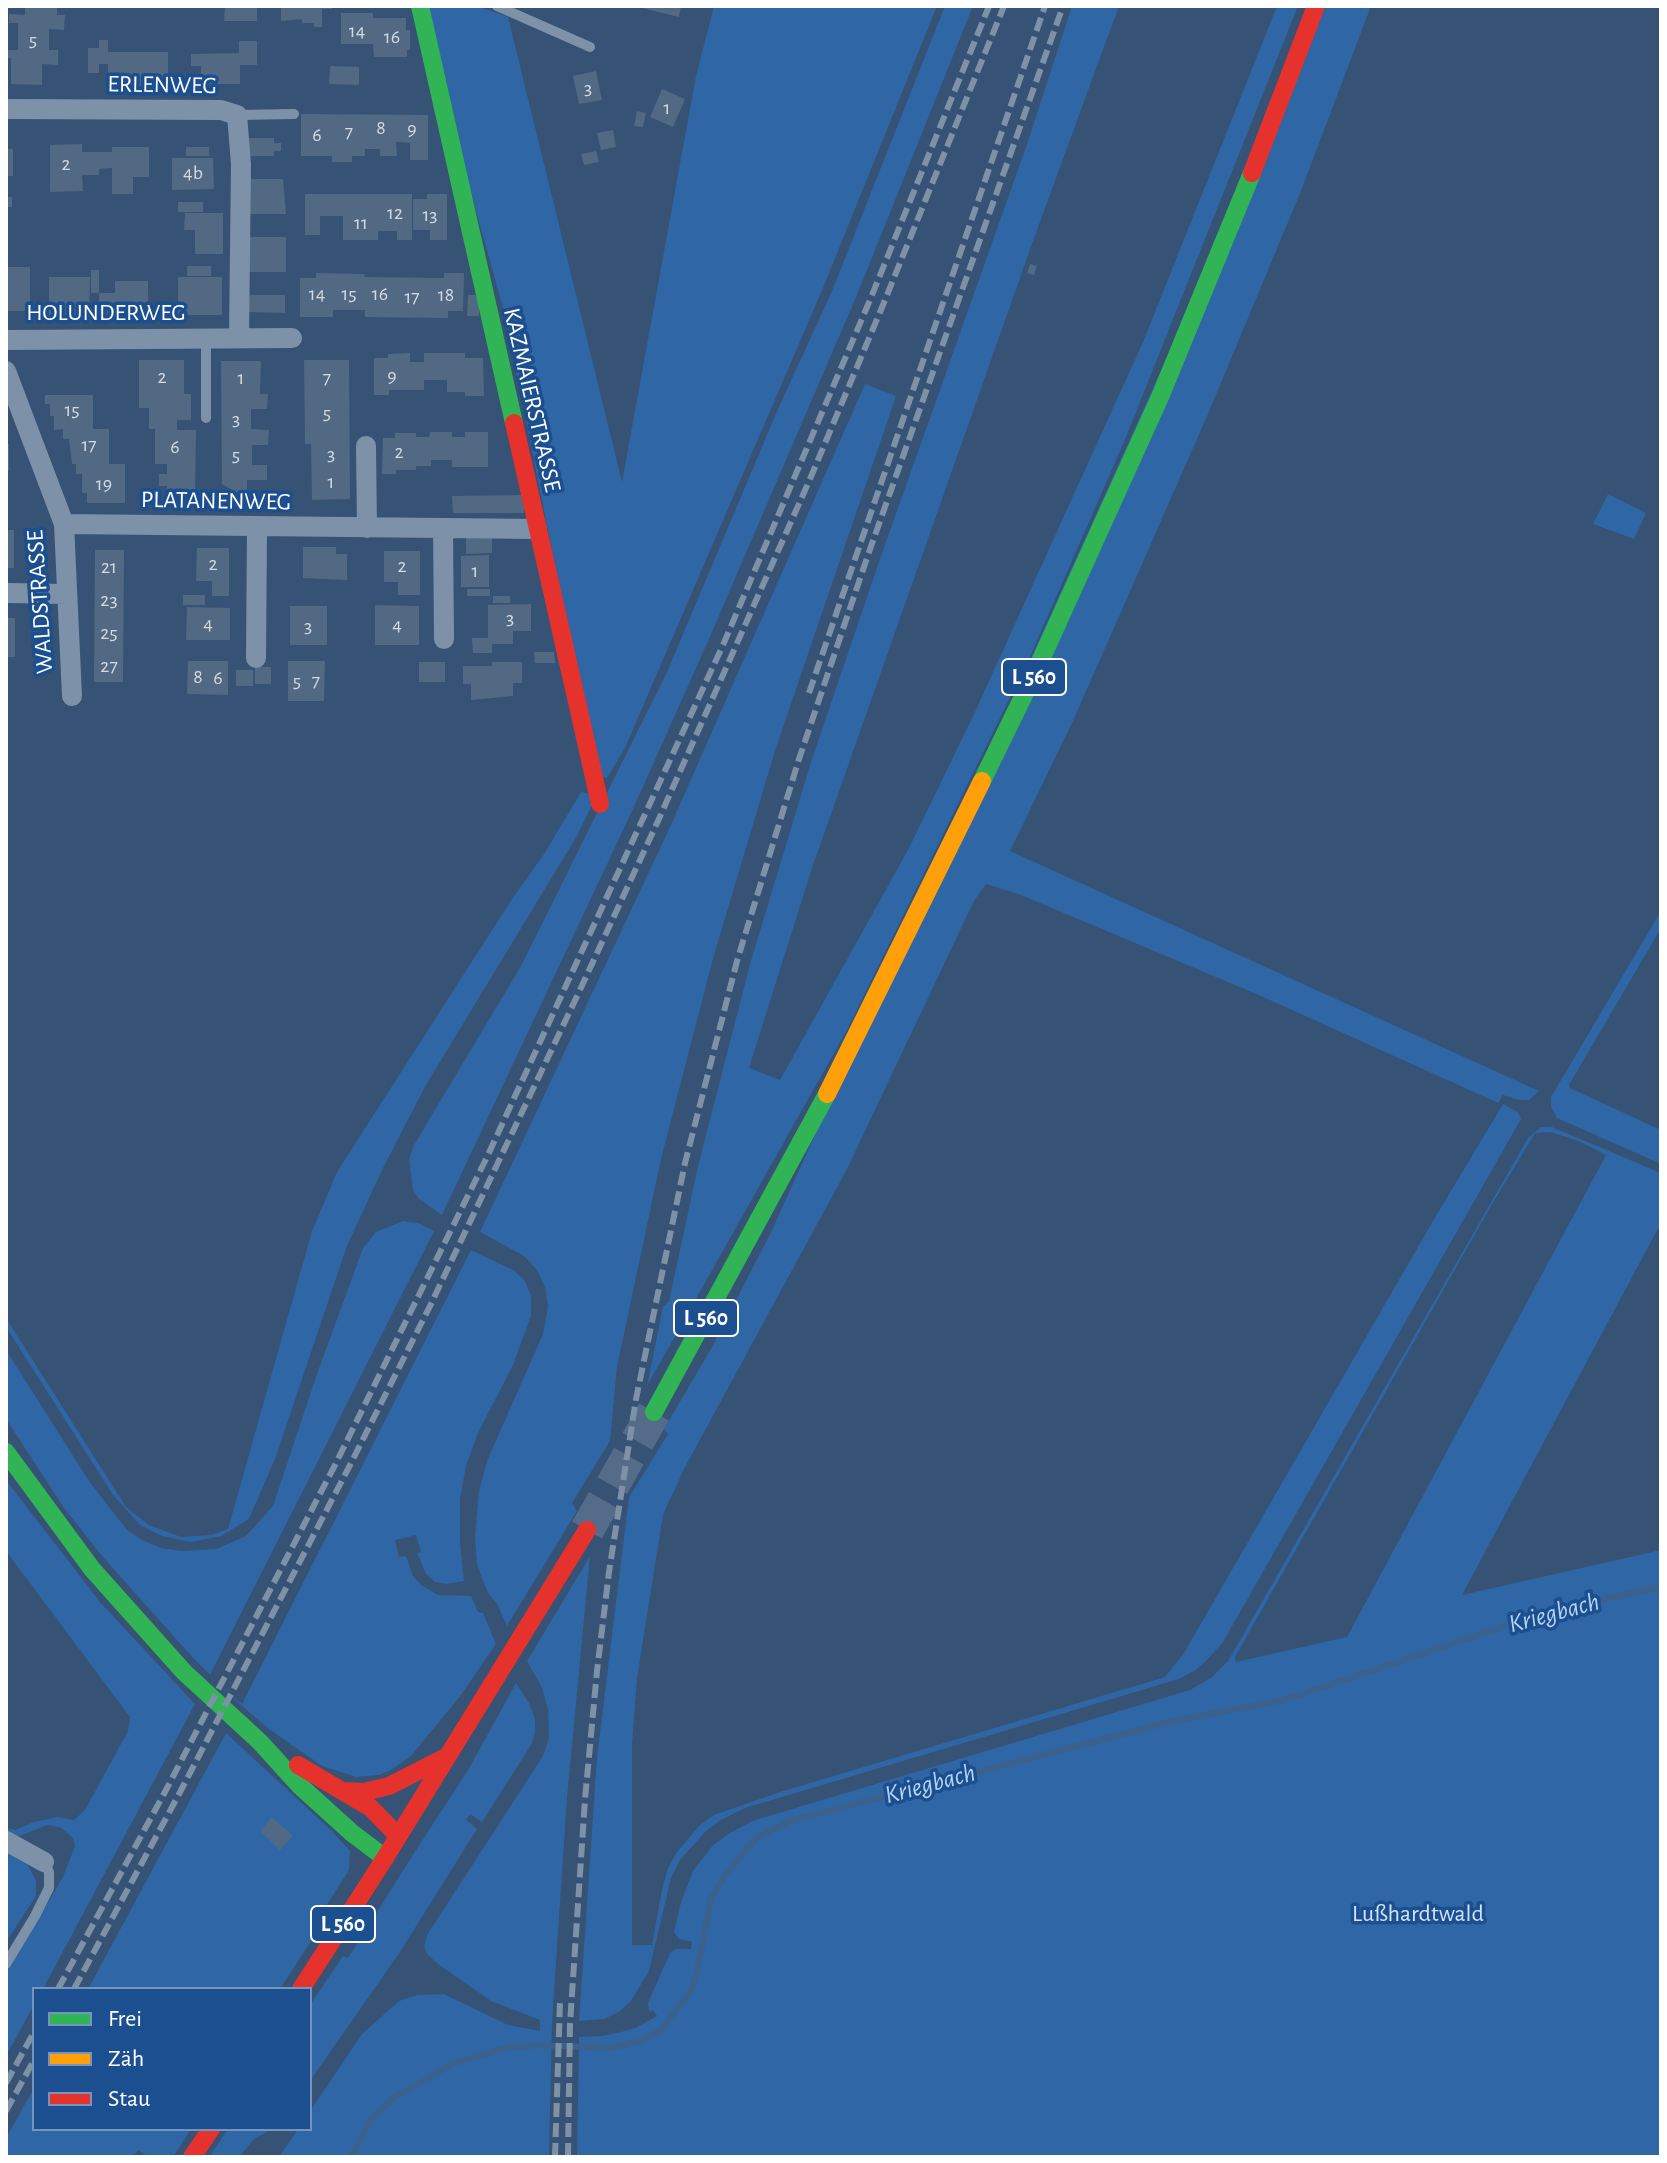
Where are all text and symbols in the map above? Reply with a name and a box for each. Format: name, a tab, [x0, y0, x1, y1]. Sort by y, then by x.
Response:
house number: 14	[349, 19, 365, 43]
house number: 16	[384, 25, 400, 49]
house number: 5	[29, 28, 37, 52]
street label: ERLENWEG	[107, 70, 217, 100]
house number: 3	[584, 76, 592, 100]
house number: 1	[664, 96, 670, 120]
house number: 8	[376, 116, 386, 140]
house number: 9	[407, 117, 417, 141]
house number: 7	[345, 120, 353, 144]
house number: 6	[312, 123, 322, 147]
house number: 2	[61, 152, 71, 176]
house number: 4b	[183, 161, 203, 185]
house number: 12	[387, 201, 403, 225]
house number: 13	[422, 203, 438, 227]
house number: 11	[354, 211, 368, 235]
house number: 14	[309, 282, 325, 306]
house number: 15	[341, 282, 357, 306]
house number: 16	[372, 282, 388, 306]
house number: 18	[438, 283, 454, 307]
house number: 17	[404, 285, 420, 309]
street label: HOLUNDERWEG	[26, 299, 186, 327]
street label: KAZMAIERSTRASSE	[497, 305, 567, 495]
house number: 9	[387, 364, 397, 388]
house number: 2	[157, 365, 167, 389]
house number: 1	[238, 366, 244, 390]
house number: 7	[323, 366, 331, 390]
house number: 15	[64, 398, 80, 422]
house number: 5	[323, 401, 331, 425]
house number: 3	[232, 407, 240, 431]
house number: 17	[81, 433, 97, 457]
house number: 6	[170, 435, 180, 459]
house number: 2	[394, 440, 404, 464]
house number: 3	[327, 442, 335, 466]
house number: 5	[232, 443, 240, 467]
house number: 1	[328, 470, 334, 494]
house number: 19	[96, 472, 112, 496]
street label: PLATANENWEG	[141, 485, 291, 517]
street label: WALDSTRASSE	[21, 529, 59, 675]
house number: 2	[208, 552, 218, 576]
house number: 2	[397, 554, 407, 578]
house number: 21	[101, 555, 117, 579]
house number: 1	[472, 559, 478, 583]
house number: 23	[100, 588, 118, 612]
house number: 3	[506, 606, 514, 630]
house number: 4	[203, 612, 213, 636]
house number: 4	[392, 613, 402, 637]
house number: 3	[304, 614, 312, 638]
house number: 25	[100, 621, 118, 645]
house number: 27	[100, 654, 118, 678]
road number: L 560	[1002, 659, 1066, 695]
house number: 8	[193, 665, 203, 689]
house number: 6	[213, 666, 223, 690]
house number: 5	[293, 669, 301, 693]
house number: 7	[312, 669, 320, 693]
road number: L 560	[674, 1300, 738, 1336]
water label: Kriegbach	[1505, 1586, 1603, 1640]
water label: Kriegbach	[881, 1757, 979, 1811]
park label: Lußhardtwald	[1352, 1900, 1484, 1928]
road number: L 560	[311, 1906, 375, 1942]
legend	[32, 1987, 312, 2131]
text: Frei	[108, 2007, 142, 2031]
text: Zäh	[108, 2047, 144, 2071]
text: Stau	[108, 2087, 150, 2111]

